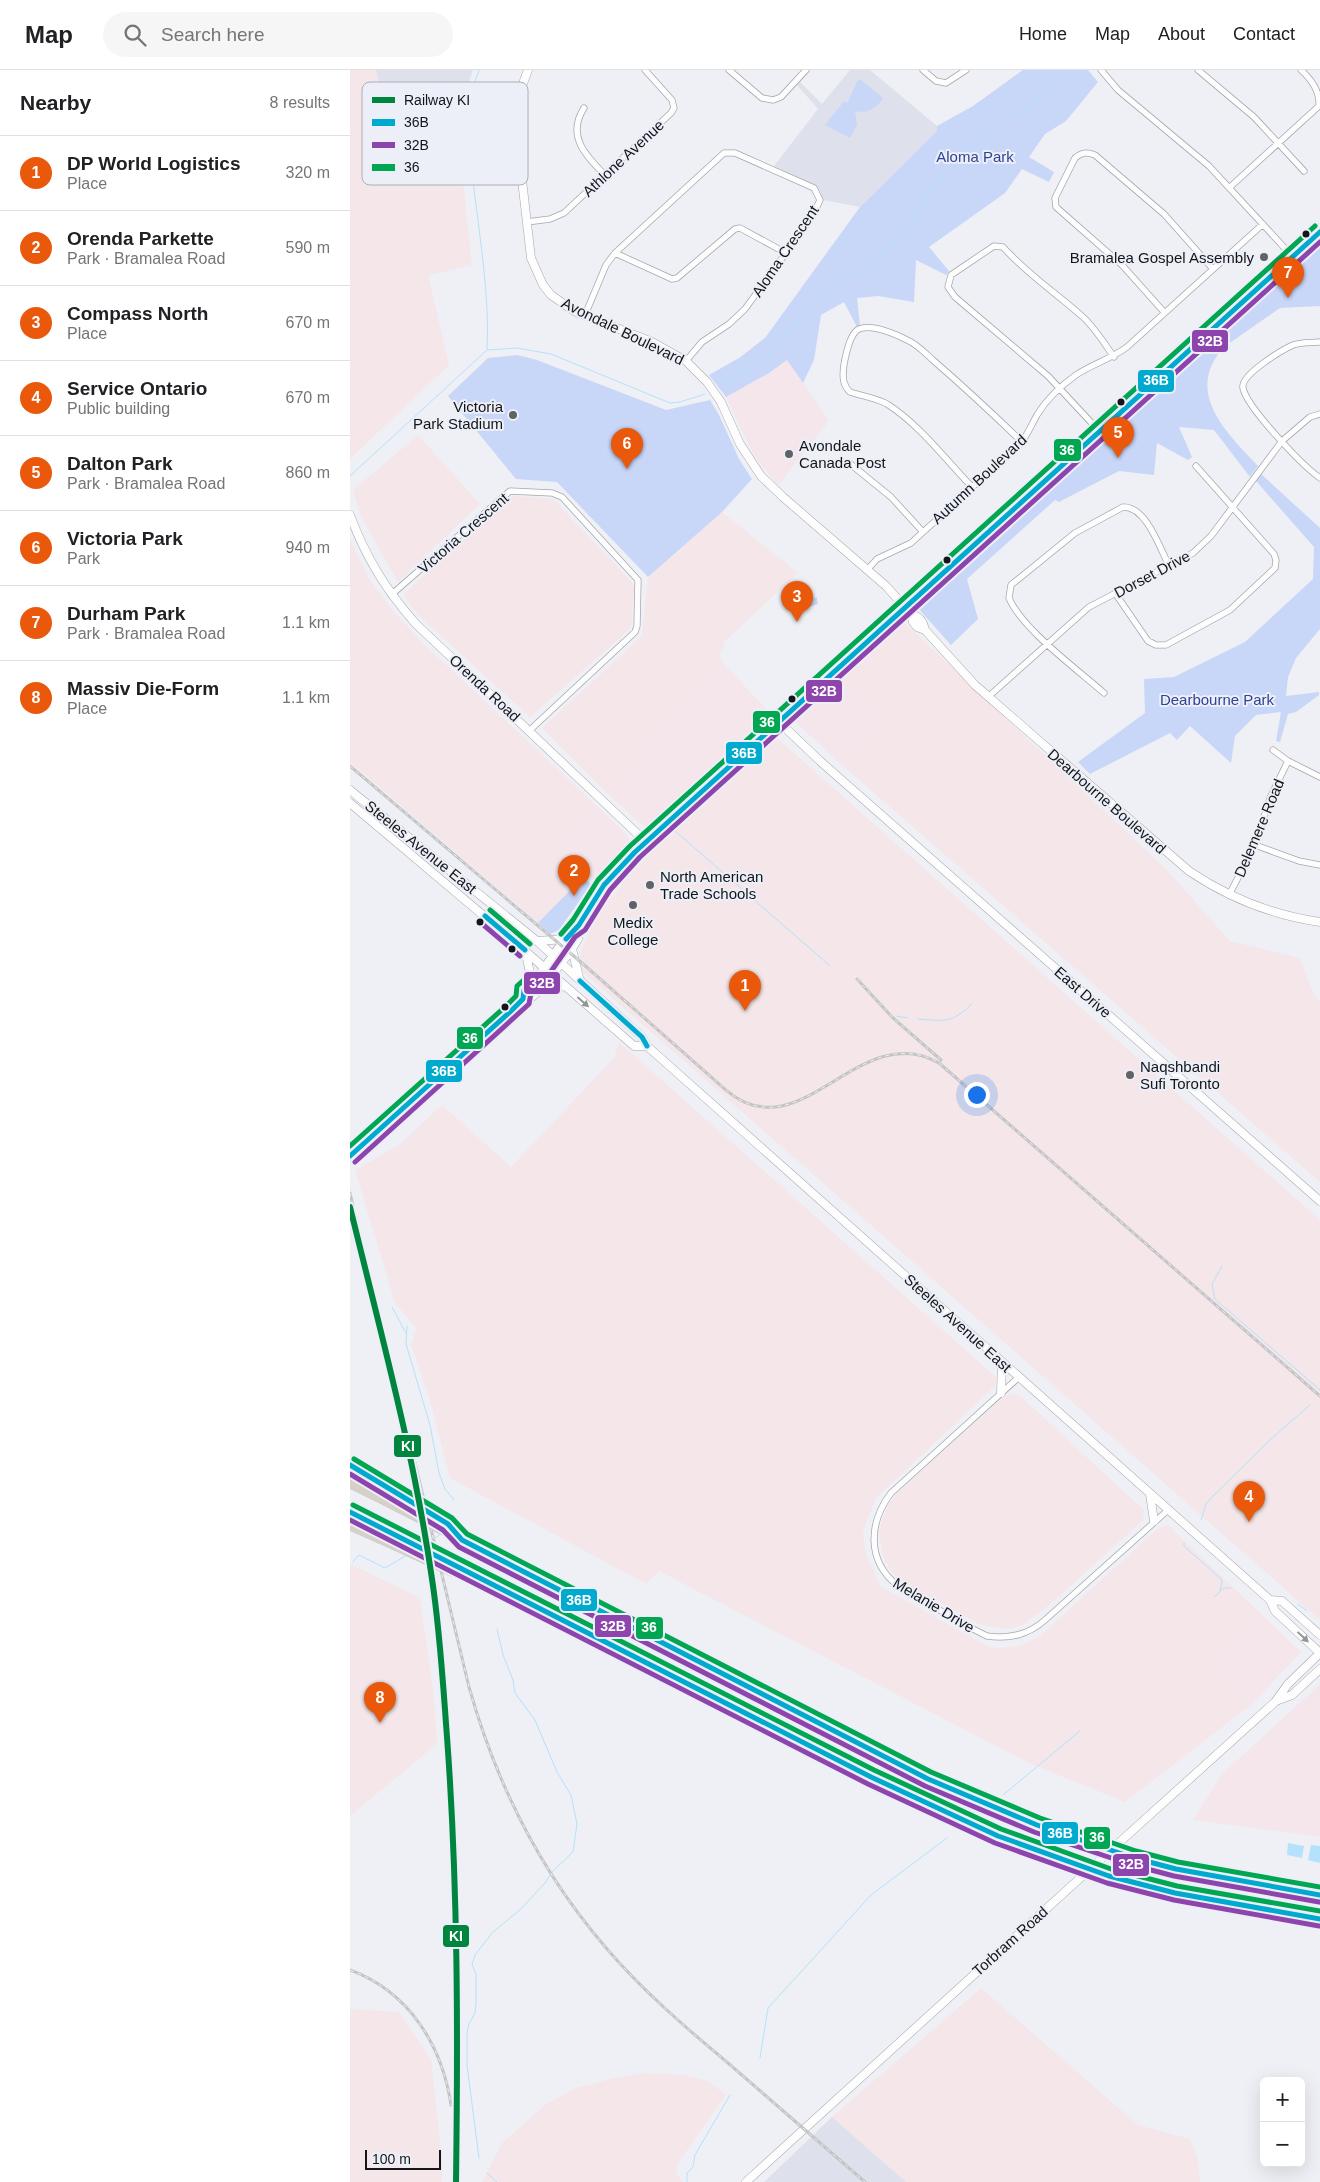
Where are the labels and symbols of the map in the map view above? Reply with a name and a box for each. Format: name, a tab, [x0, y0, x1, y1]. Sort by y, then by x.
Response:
legend	[362, 82, 528, 185]
text: Railway KI	[404, 92, 470, 108]
text: 36B	[404, 114, 429, 130]
street label: Athlone Avenue	[579, 116, 667, 200]
text: 32B	[404, 137, 429, 153]
park label: Aloma Park	[936, 148, 1014, 165]
text: 36	[404, 159, 420, 175]
street label: Aloma Crescent	[748, 201, 822, 300]
unlabelled marker	[1301, 229, 1311, 239]
place label: Bramalea Gospel Assembly	[1070, 249, 1254, 266]
marker: Bramalea Gospel Assembly	[1258, 251, 1270, 263]
pin: 7	[1272, 257, 1304, 298]
street label: Avondale Boulevard	[559, 294, 687, 368]
line badge: 32B	[1191, 329, 1229, 353]
text: 32B	[1197, 333, 1223, 349]
line badge: 36B	[1137, 369, 1175, 393]
text: 36B	[1143, 372, 1169, 388]
unlabelled marker	[1116, 397, 1126, 407]
place label: Victoria Park Stadium	[413, 398, 504, 432]
marker: Victoria Park Stadium	[507, 409, 519, 421]
pin: 5	[1102, 417, 1134, 458]
pin: 6	[611, 428, 643, 469]
street label: Autumn Boulevard	[928, 431, 1030, 527]
place label: Avondale Canada Post	[799, 437, 887, 471]
line badge: 36	[1053, 438, 1082, 462]
text: 36	[1059, 442, 1075, 458]
marker: Avondale Canada Post	[783, 448, 795, 460]
street label: Victoria Crescent	[414, 489, 512, 577]
street label: Dorset Drive	[1111, 547, 1193, 601]
unlabelled marker	[942, 555, 952, 565]
pin: 3	[781, 581, 813, 622]
street label: Orenda Road	[446, 651, 524, 725]
line badge: 32B	[805, 679, 843, 703]
text: 32B	[811, 683, 837, 699]
park label: Dearbourne Park	[1160, 691, 1275, 708]
unlabelled marker	[787, 694, 797, 704]
line badge: 36	[752, 710, 781, 734]
text: 36	[759, 714, 775, 730]
line badge: 36B	[725, 741, 763, 765]
text: 36B	[731, 745, 757, 761]
street label: Dearbourne Boulevard	[1044, 745, 1170, 857]
street label: Delemere Road	[1231, 776, 1287, 880]
street label: Steeles Avenue East	[362, 797, 481, 898]
pin: 2	[558, 855, 590, 896]
place label: North American Trade Schools	[660, 868, 763, 902]
marker: North American Trade Schools	[644, 879, 656, 891]
marker: Medix College	[627, 899, 639, 911]
place label: Medix College	[608, 914, 658, 948]
unlabelled marker	[475, 917, 485, 927]
unlabelled marker	[507, 944, 517, 954]
street label: East Drive	[1051, 963, 1115, 1021]
pin: 1	[729, 970, 761, 1011]
line badge: 32B	[523, 971, 561, 995]
text: 32B	[529, 975, 555, 991]
one-way arrow	[577, 996, 589, 1007]
unlabelled marker	[500, 1002, 510, 1012]
line badge: 36	[456, 1026, 484, 1050]
text: 36	[462, 1030, 478, 1046]
place label: Naqshbandi Sufi Toronto	[1140, 1058, 1220, 1092]
line badge: 36B	[425, 1059, 463, 1083]
text: 36B	[431, 1063, 457, 1079]
marker: Naqshbandi Sufi Toronto	[1124, 1069, 1136, 1081]
your location	[964, 1082, 990, 1108]
street label: Steeles Avenue East	[901, 1270, 1016, 1376]
line badge: KI	[393, 1434, 422, 1458]
text: KI	[401, 1438, 415, 1454]
pin: 4	[1233, 1481, 1265, 1522]
street label: Melanie Drive	[890, 1574, 978, 1636]
line badge: 36B	[560, 1588, 598, 1612]
text: 36B	[566, 1592, 592, 1608]
line badge: 32B	[594, 1614, 632, 1638]
line badge: 36	[635, 1616, 664, 1640]
text: 32B	[600, 1618, 626, 1634]
text: 36	[641, 1619, 657, 1635]
one-way arrow	[1297, 1631, 1309, 1643]
pin: 8	[364, 1682, 396, 1723]
line badge: 36B	[1041, 1821, 1079, 1845]
text: 36B	[1047, 1825, 1073, 1841]
line badge: 36	[1083, 1826, 1111, 1850]
text: 36	[1089, 1829, 1105, 1845]
line badge: 32B	[1112, 1853, 1150, 1877]
text: 32B	[1118, 1856, 1144, 1872]
street label: Torbram Road	[969, 1903, 1051, 1979]
line badge: KI	[442, 1924, 470, 1948]
text: KI	[449, 1928, 463, 1944]
scale bar	[365, 2147, 441, 2170]

